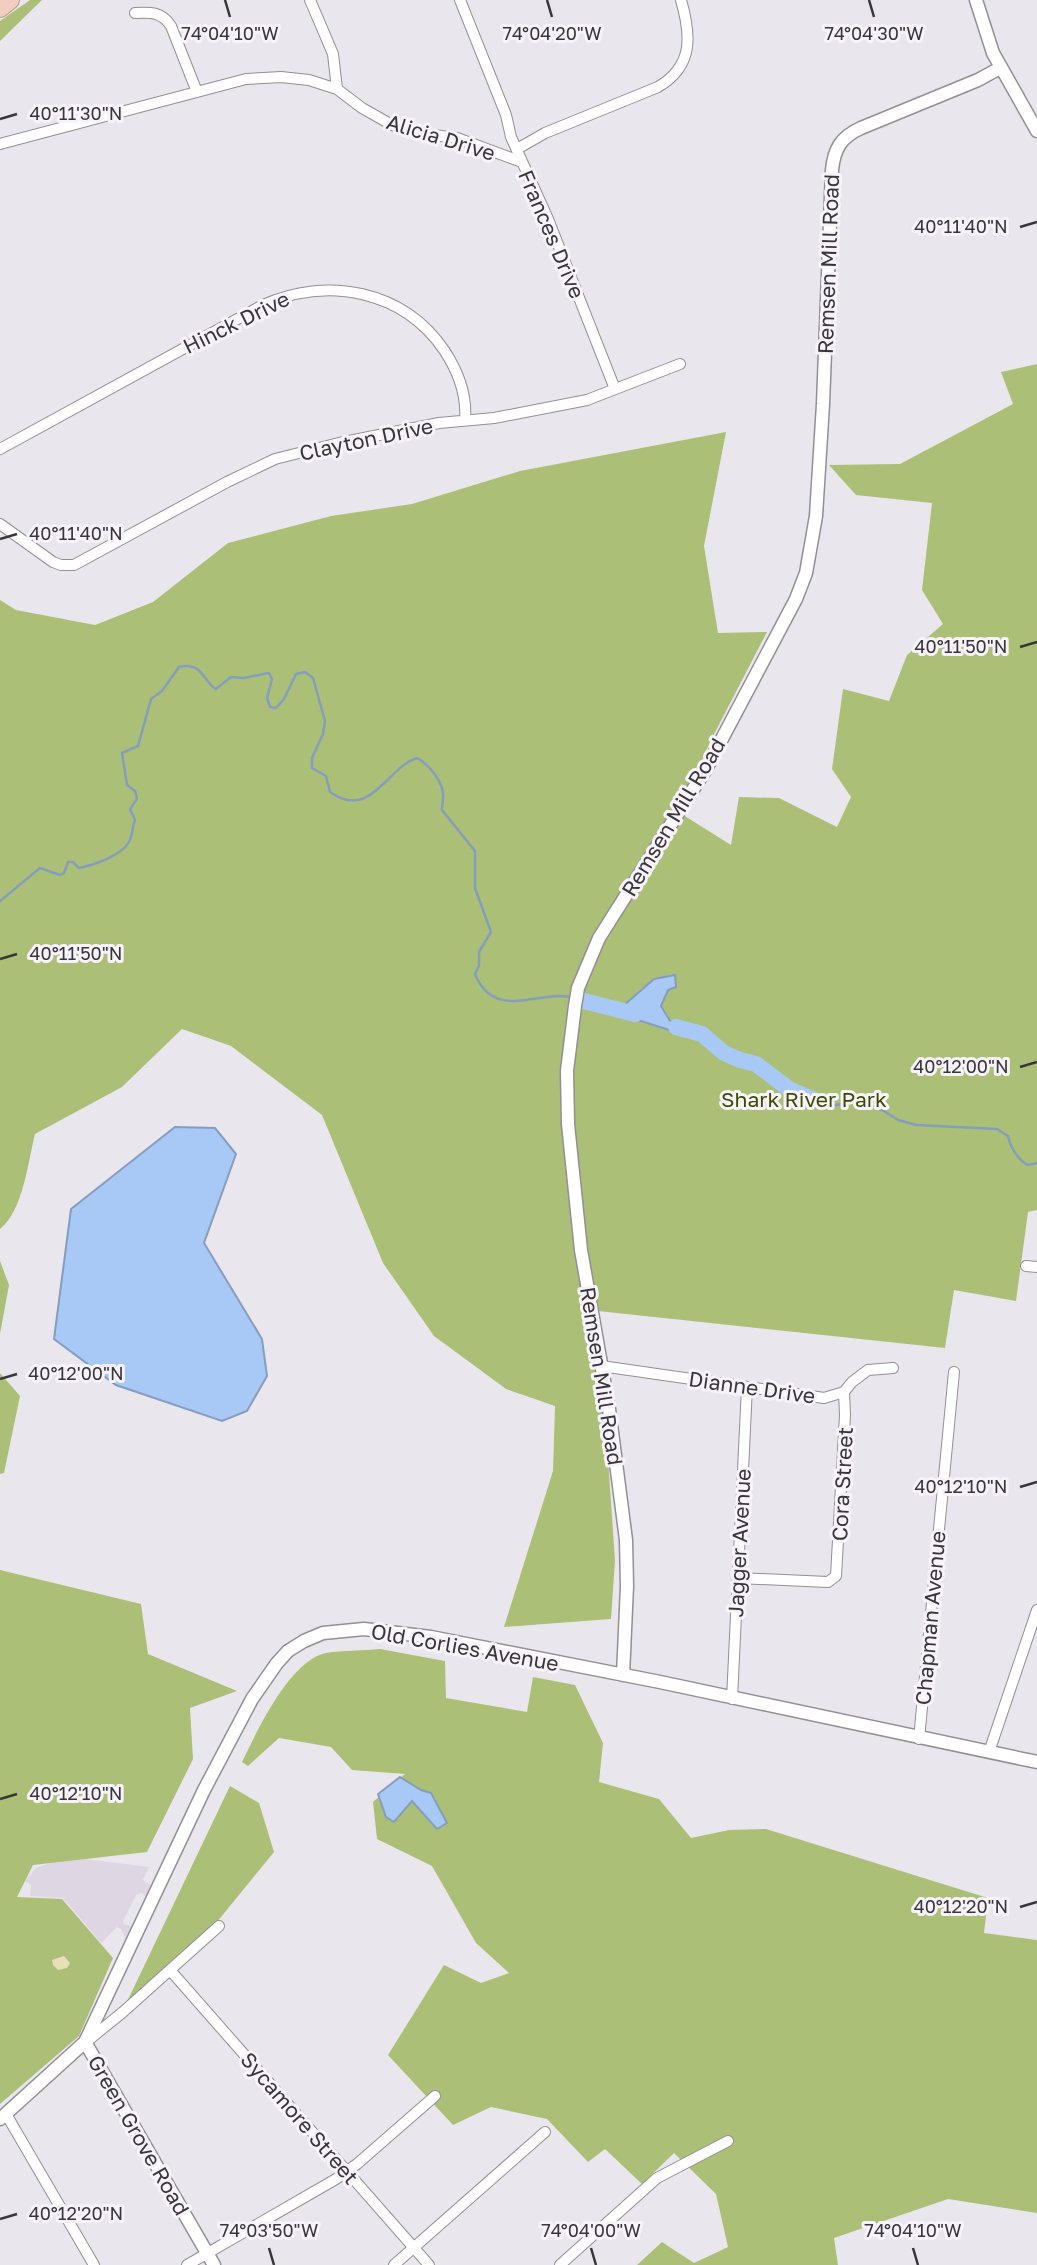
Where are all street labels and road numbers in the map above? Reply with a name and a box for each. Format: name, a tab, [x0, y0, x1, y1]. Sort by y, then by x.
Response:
street label: Alicia Drive	[384, 108, 498, 166]
street label: Frances Drive	[513, 166, 591, 302]
street label: Remsen Mill Road	[812, 174, 844, 354]
street label: Hinck Drive	[179, 285, 293, 359]
street label: Clayton Drive	[297, 412, 435, 466]
street label: Remsen Mill Road	[615, 733, 731, 901]
street label: Remsen Mill Road	[575, 1285, 629, 1467]
street label: Dianne Drive	[687, 1365, 817, 1409]
street label: Cora Street	[826, 1426, 858, 1542]
street label: Jagger Avenue	[722, 1468, 756, 1618]
street label: Chapman Avenue	[909, 1530, 951, 1706]
street label: Old Corlies Avenue	[369, 1618, 561, 1676]
street label: Sycamore Street	[236, 2047, 364, 2189]
street label: Green Grove Road	[83, 2050, 195, 2220]

